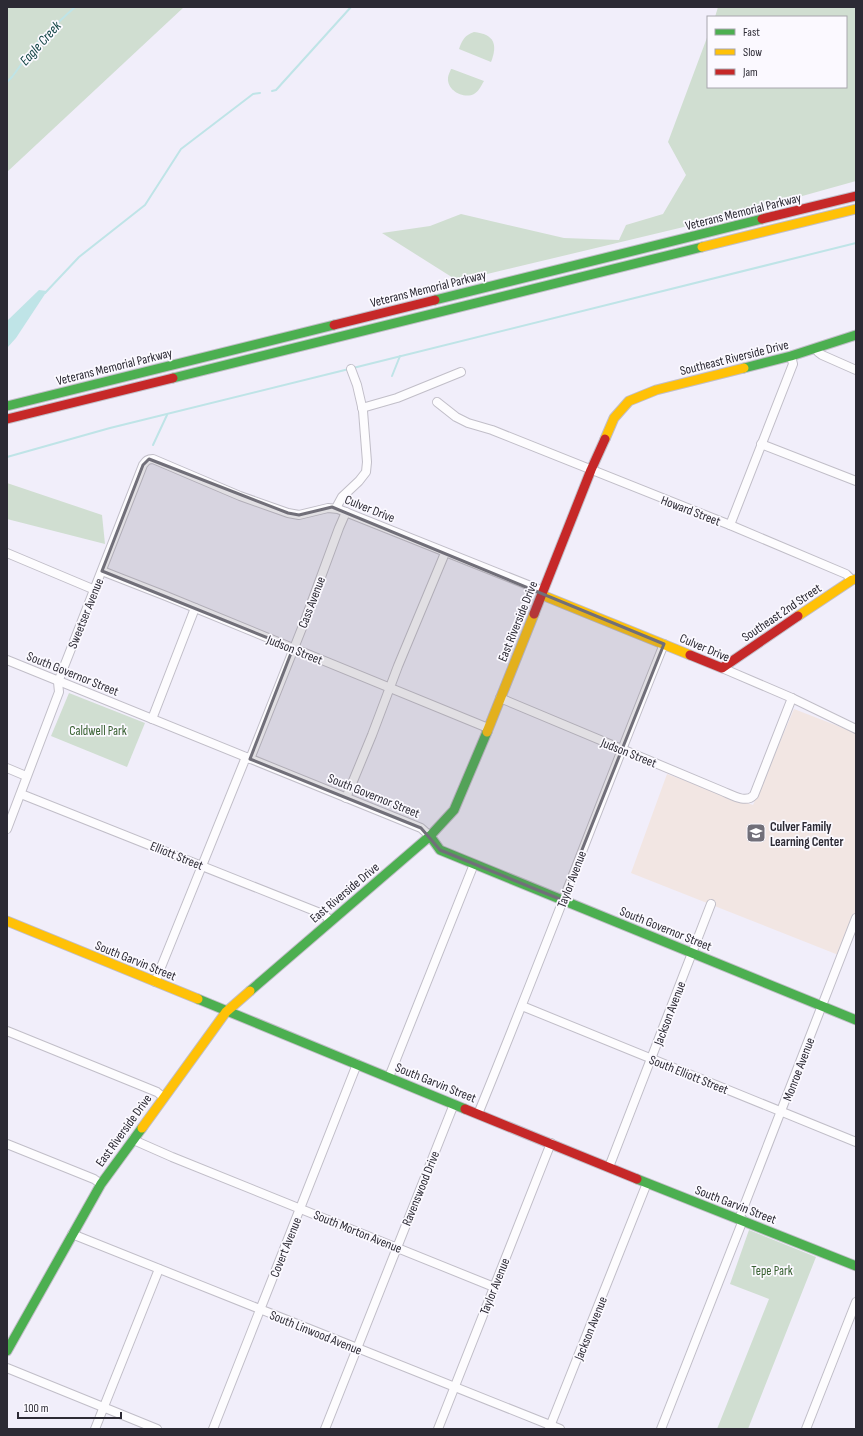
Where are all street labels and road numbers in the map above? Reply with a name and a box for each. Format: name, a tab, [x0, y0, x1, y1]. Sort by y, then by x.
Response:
street label: Veterans Memorial Parkway	[684, 190, 803, 234]
street label: Veterans Memorial Parkway	[369, 267, 488, 311]
street label: Southeast Riverside Drive	[678, 337, 790, 379]
street label: Veterans Memorial Parkway	[55, 345, 174, 389]
street label: Culver Drive	[342, 492, 397, 526]
street label: Howard Street	[659, 492, 723, 530]
street label: Cass Avenue	[295, 574, 329, 630]
street label: Sweetser Avenue	[65, 576, 107, 651]
street label: East Riverside Drive	[494, 579, 541, 664]
street label: Southeast 2nd Street	[739, 580, 824, 645]
street label: Culver Drive	[677, 630, 732, 666]
street label: Judson Street	[264, 631, 325, 668]
street label: South Governor Street	[24, 648, 121, 700]
street label: Judson Street	[598, 734, 659, 771]
street label: South Governor Street	[325, 770, 422, 822]
street label: Elliott Street	[148, 838, 205, 874]
street label: Taylor Avenue	[554, 849, 590, 910]
street label: East Riverside Drive	[307, 859, 383, 926]
street label: South Governor Street	[617, 903, 714, 955]
street label: South Garvin Street	[93, 937, 178, 984]
street label: Jackson Avenue	[650, 979, 689, 1048]
street label: Monroe Avenue	[780, 1035, 818, 1103]
street label: South Elliott Street	[647, 1052, 730, 1098]
street label: South Garvin Street	[393, 1059, 478, 1106]
street label: East Riverside Drive	[92, 1091, 155, 1170]
street label: Ravenswood Drive	[399, 1149, 443, 1228]
street label: South Garvin Street	[693, 1182, 779, 1228]
street label: South Morton Avenue	[311, 1207, 404, 1257]
street label: Covert Avenue	[267, 1215, 305, 1280]
street label: Taylor Avenue	[476, 1256, 514, 1317]
street label: Jackson Avenue	[571, 1294, 611, 1363]
street label: South Linwood Avenue	[267, 1307, 364, 1359]

